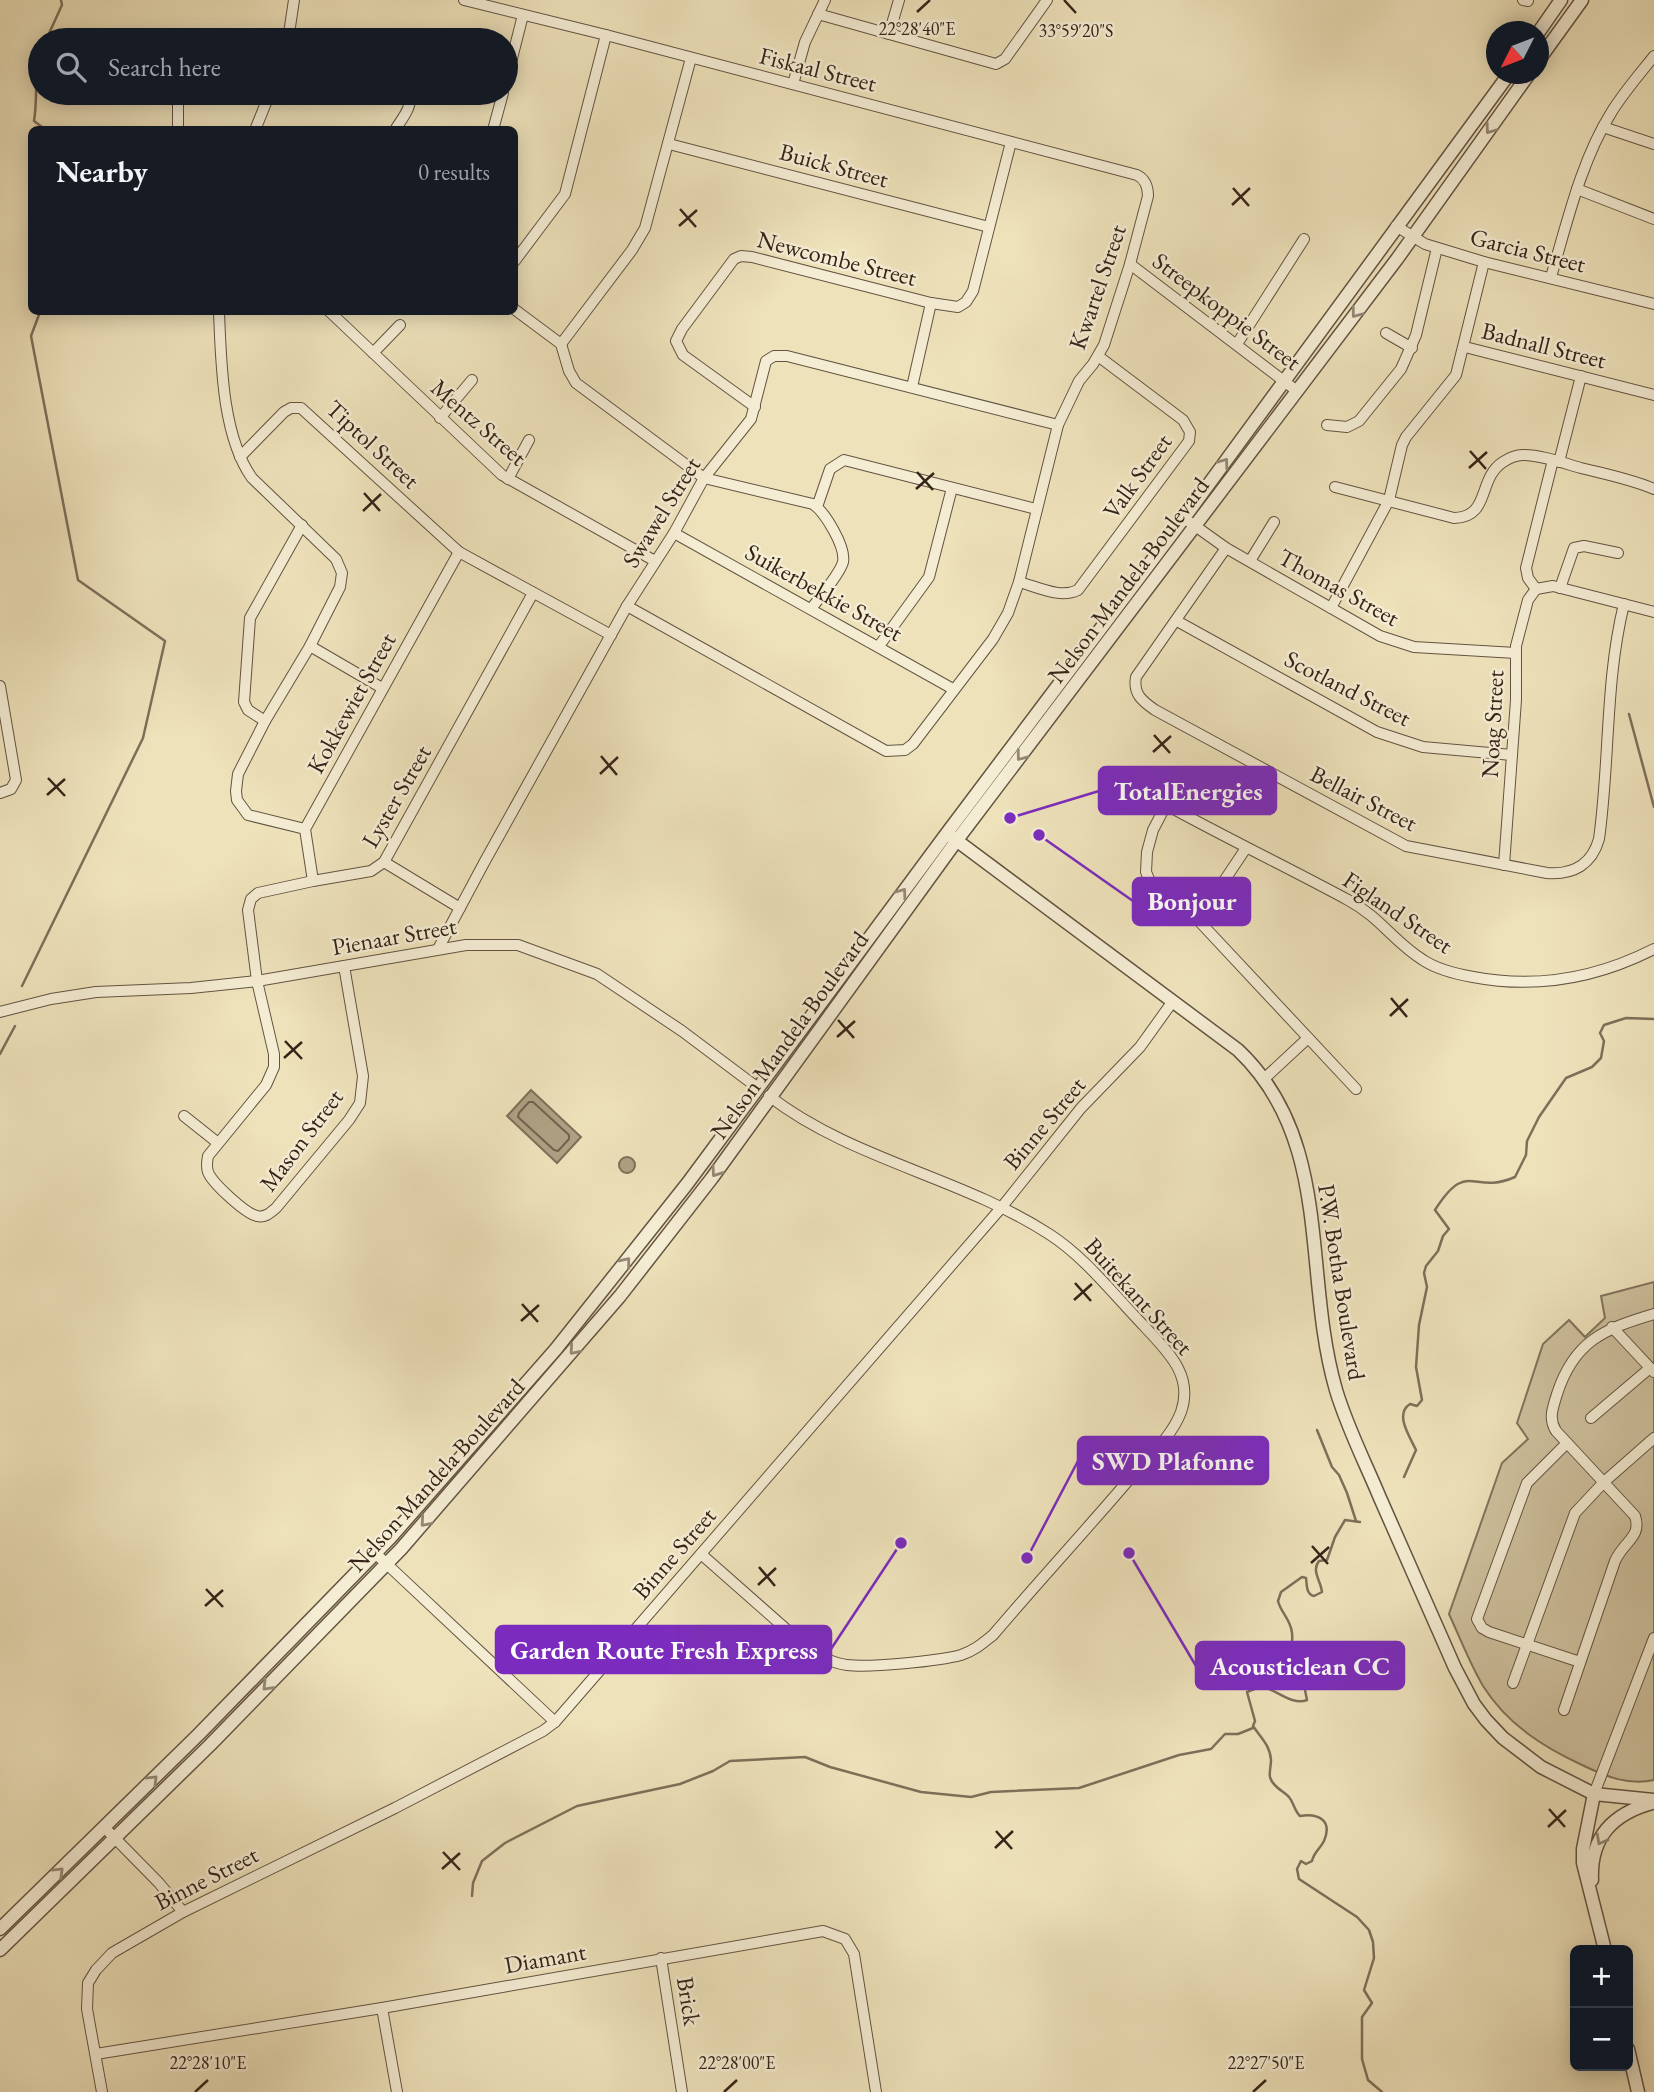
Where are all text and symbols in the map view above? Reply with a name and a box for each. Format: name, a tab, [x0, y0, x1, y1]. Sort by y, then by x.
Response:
text: 22°28'40"E	[879, 17, 955, 40]
text: 33°59'20"S	[1039, 19, 1113, 42]
north arrow	[1486, 21, 1549, 84]
search box	[28, 28, 518, 105]
street label: Fiskaal Street	[756, 39, 880, 99]
icon: search	[52, 48, 90, 86]
text: Search here	[108, 50, 221, 84]
one-way arrow	[1485, 121, 1498, 134]
street label: Buick Street	[776, 136, 892, 194]
text: Nearby	[56, 152, 148, 191]
text: 0 results	[418, 157, 490, 187]
street label: Kwartel Street	[1061, 220, 1133, 354]
street label: Garcia Street	[1467, 221, 1589, 279]
street label: Newcombe Street	[754, 223, 920, 293]
street label: Streepkoppie Street	[1147, 245, 1308, 377]
one-way arrow	[1351, 305, 1364, 318]
street label: Badnall Street	[1479, 315, 1610, 376]
street label: Mentz Street	[425, 372, 534, 472]
street label: Tiptol Street	[320, 393, 427, 495]
street label: Valk Street	[1096, 427, 1179, 525]
street label: Swawel Street	[615, 450, 707, 573]
one-way arrow	[1216, 458, 1228, 471]
street label: Nelson Mandela Boulevard	[1040, 470, 1216, 689]
street label: Suikerbekkie Street	[740, 536, 909, 648]
street label: Thomas Street	[1273, 541, 1405, 633]
street label: Kokkewiet Street	[300, 627, 403, 779]
street label: Scotland Street	[1280, 643, 1417, 733]
street label: Noag Street	[1474, 669, 1510, 779]
street label: Lyster Street	[354, 739, 438, 853]
one-way arrow	[1016, 748, 1029, 761]
street label: Bellair Street	[1305, 758, 1423, 838]
callout: TotalEnergies	[1099, 767, 1276, 814]
text: TotalEnergies	[1113, 774, 1263, 808]
street label: Figland Street	[1337, 864, 1459, 960]
callout: Bonjour	[1133, 878, 1250, 925]
text: Bonjour	[1147, 884, 1237, 918]
one-way arrow	[894, 888, 907, 901]
street label: Pienaar Street	[329, 910, 459, 962]
street label: Nelson Mandela Boulevard	[703, 924, 875, 1145]
street label: Binne Street	[996, 1070, 1092, 1176]
street label: Mason Street	[252, 1082, 350, 1197]
one-way arrow	[712, 1164, 724, 1177]
street label: P.W. Botha Boulevard	[1311, 1182, 1373, 1383]
street label: Buitekant Street	[1078, 1231, 1200, 1362]
one-way arrow	[617, 1258, 630, 1270]
one-way arrow	[570, 1342, 582, 1355]
street label: Nelson Mandela Boulevard	[341, 1371, 532, 1578]
callout: SWD Plafonne	[1078, 1437, 1268, 1484]
text: SWD Plafonne	[1092, 1444, 1254, 1478]
street label: Binne Street	[625, 1500, 723, 1606]
one-way arrow	[421, 1514, 433, 1527]
callout: Garden Route Fresh Express	[496, 1626, 831, 1673]
text: Garden Route Fresh Express	[510, 1633, 818, 1667]
callout: Acousticlean CC	[1196, 1642, 1404, 1689]
text: Acousticlean CC	[1209, 1649, 1390, 1683]
one-way arrow	[263, 1678, 276, 1691]
one-way arrow	[144, 1775, 157, 1788]
one-way arrow	[1596, 1832, 1609, 1845]
street label: Binne Street	[149, 1839, 263, 1917]
one-way arrow	[50, 1867, 63, 1880]
street label: Diamant	[502, 1936, 589, 1980]
map controls	[1570, 1945, 1633, 2071]
button: +	[1570, 1945, 1633, 2008]
street label: Brick	[670, 1974, 708, 2028]
button: −	[1570, 2008, 1633, 2071]
text: 22°28'10"E	[170, 2051, 246, 2074]
text: 22°28'00"E	[699, 2051, 775, 2074]
text: 22°27'50"E	[1228, 2051, 1304, 2074]

